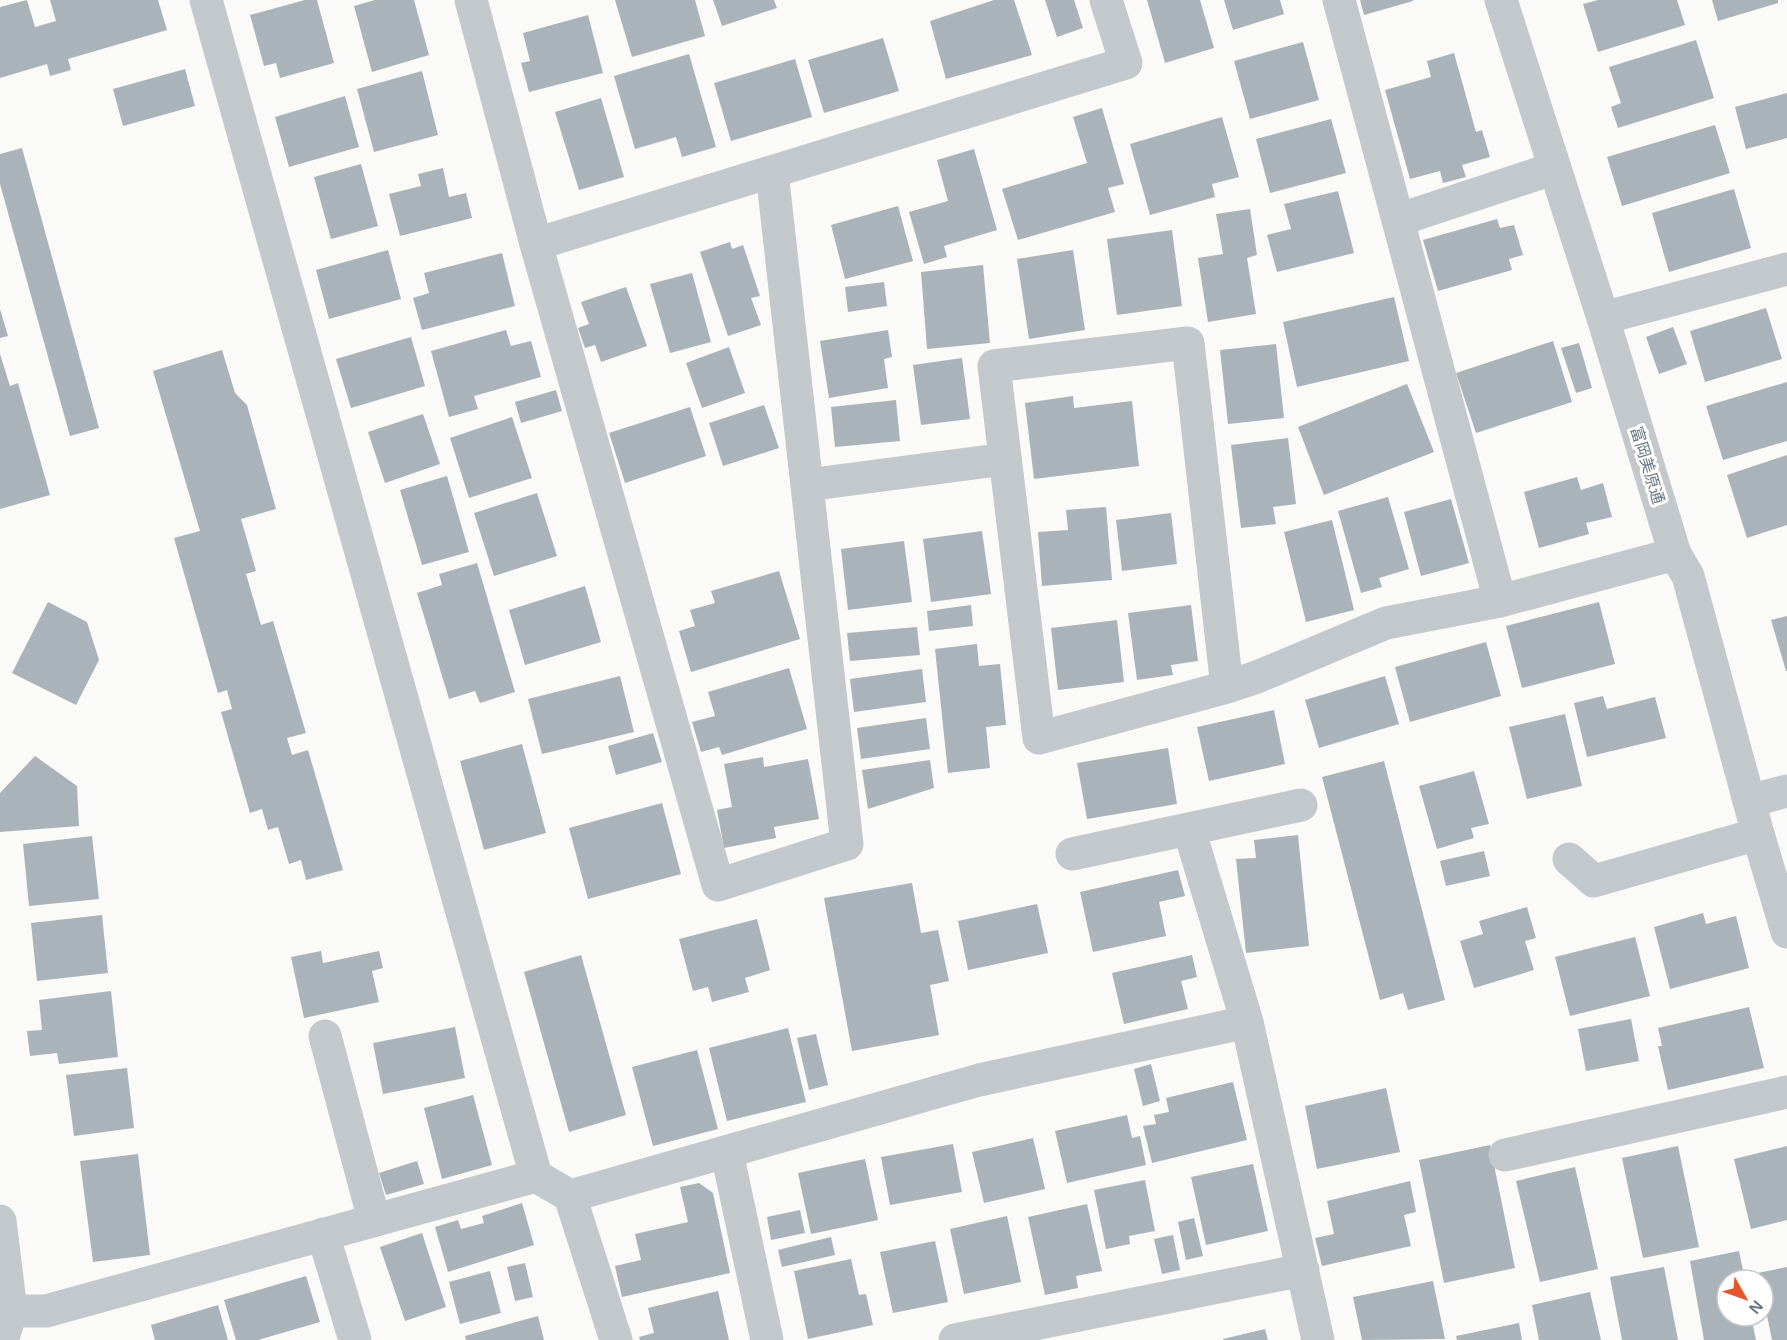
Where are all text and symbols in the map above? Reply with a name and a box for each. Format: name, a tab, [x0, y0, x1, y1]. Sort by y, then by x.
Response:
street label: 富岡美原通	[1628, 424, 1667, 506]
north arrow	[1715, 1268, 1775, 1328]
text: N	[1746, 1297, 1766, 1317]

